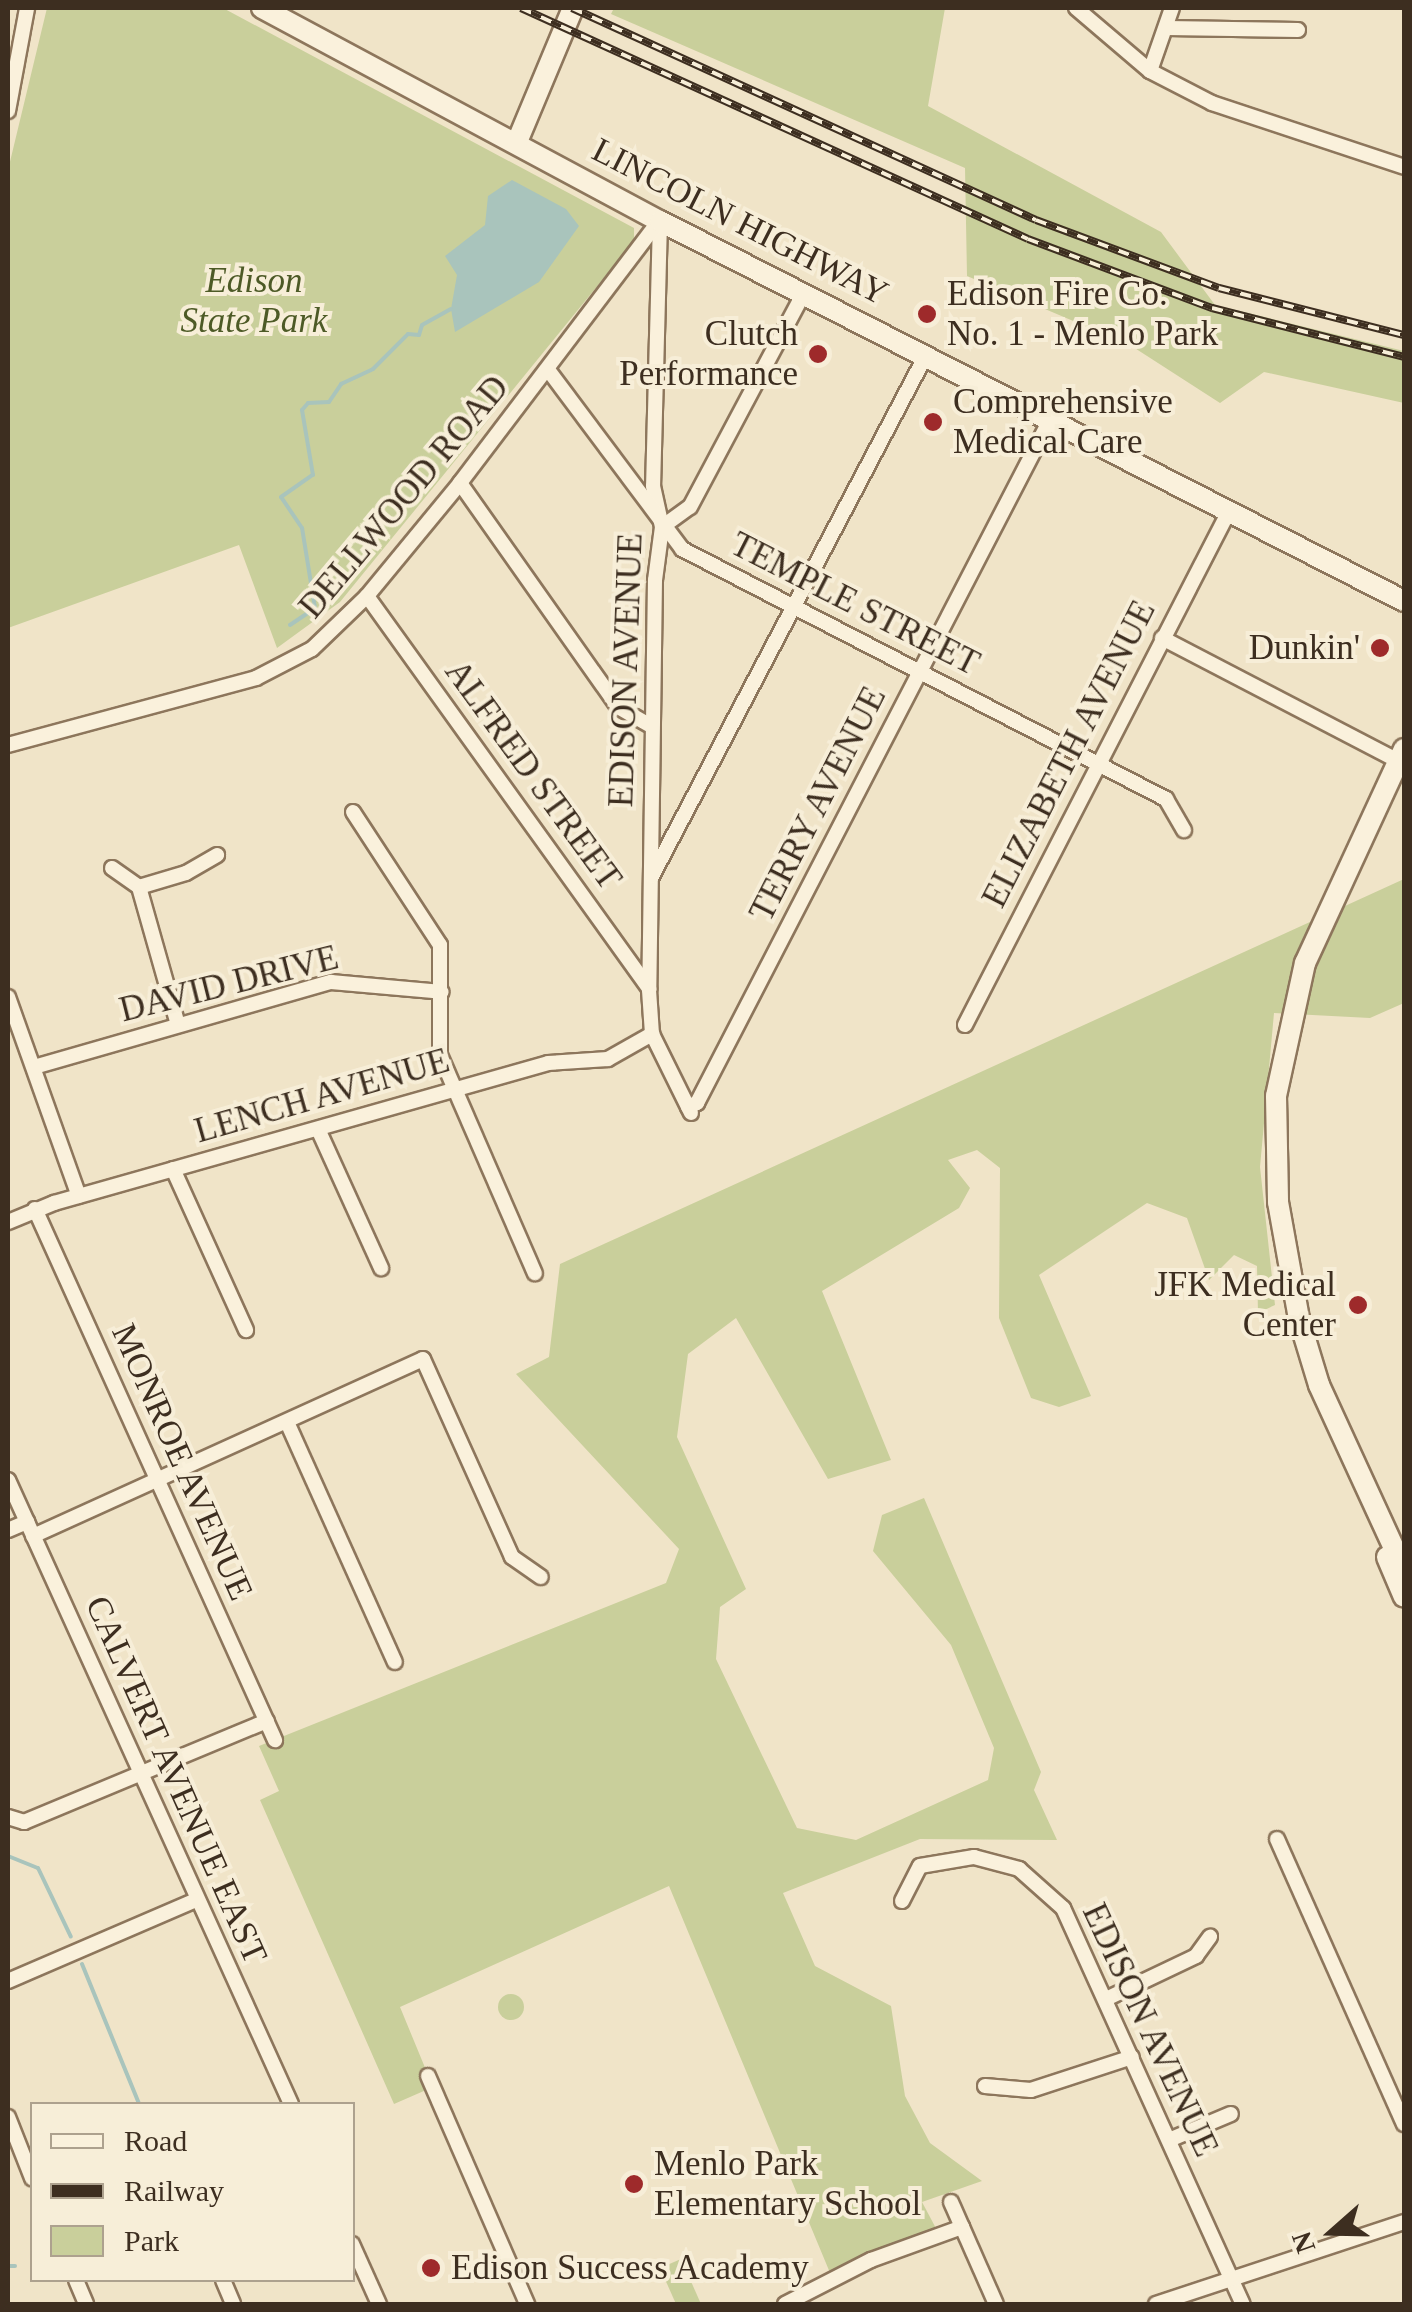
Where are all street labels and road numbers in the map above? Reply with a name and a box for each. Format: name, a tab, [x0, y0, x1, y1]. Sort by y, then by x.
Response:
street label: LINCOLN HIGHWAY	[585, 129, 895, 315]
street label: DELLWOOD ROAD	[290, 367, 518, 627]
street label: TEMPLE STREET	[724, 523, 986, 685]
street label: EDISON AVENUE	[600, 531, 652, 809]
street label: ELIZABETH AVENUE	[973, 593, 1165, 915]
street label: ALFRED STREET	[436, 652, 630, 898]
street label: TERRY AVENUE	[740, 678, 896, 930]
street label: DAVID DRIVE	[115, 937, 343, 1031]
street label: LENCH AVENUE	[189, 1039, 455, 1153]
street label: MONROE AVENUE	[102, 1317, 262, 1607]
street label: CALVERT AVENUE EAST	[75, 1589, 277, 1971]
street label: EDISON AVENUE	[1073, 1896, 1227, 2164]

